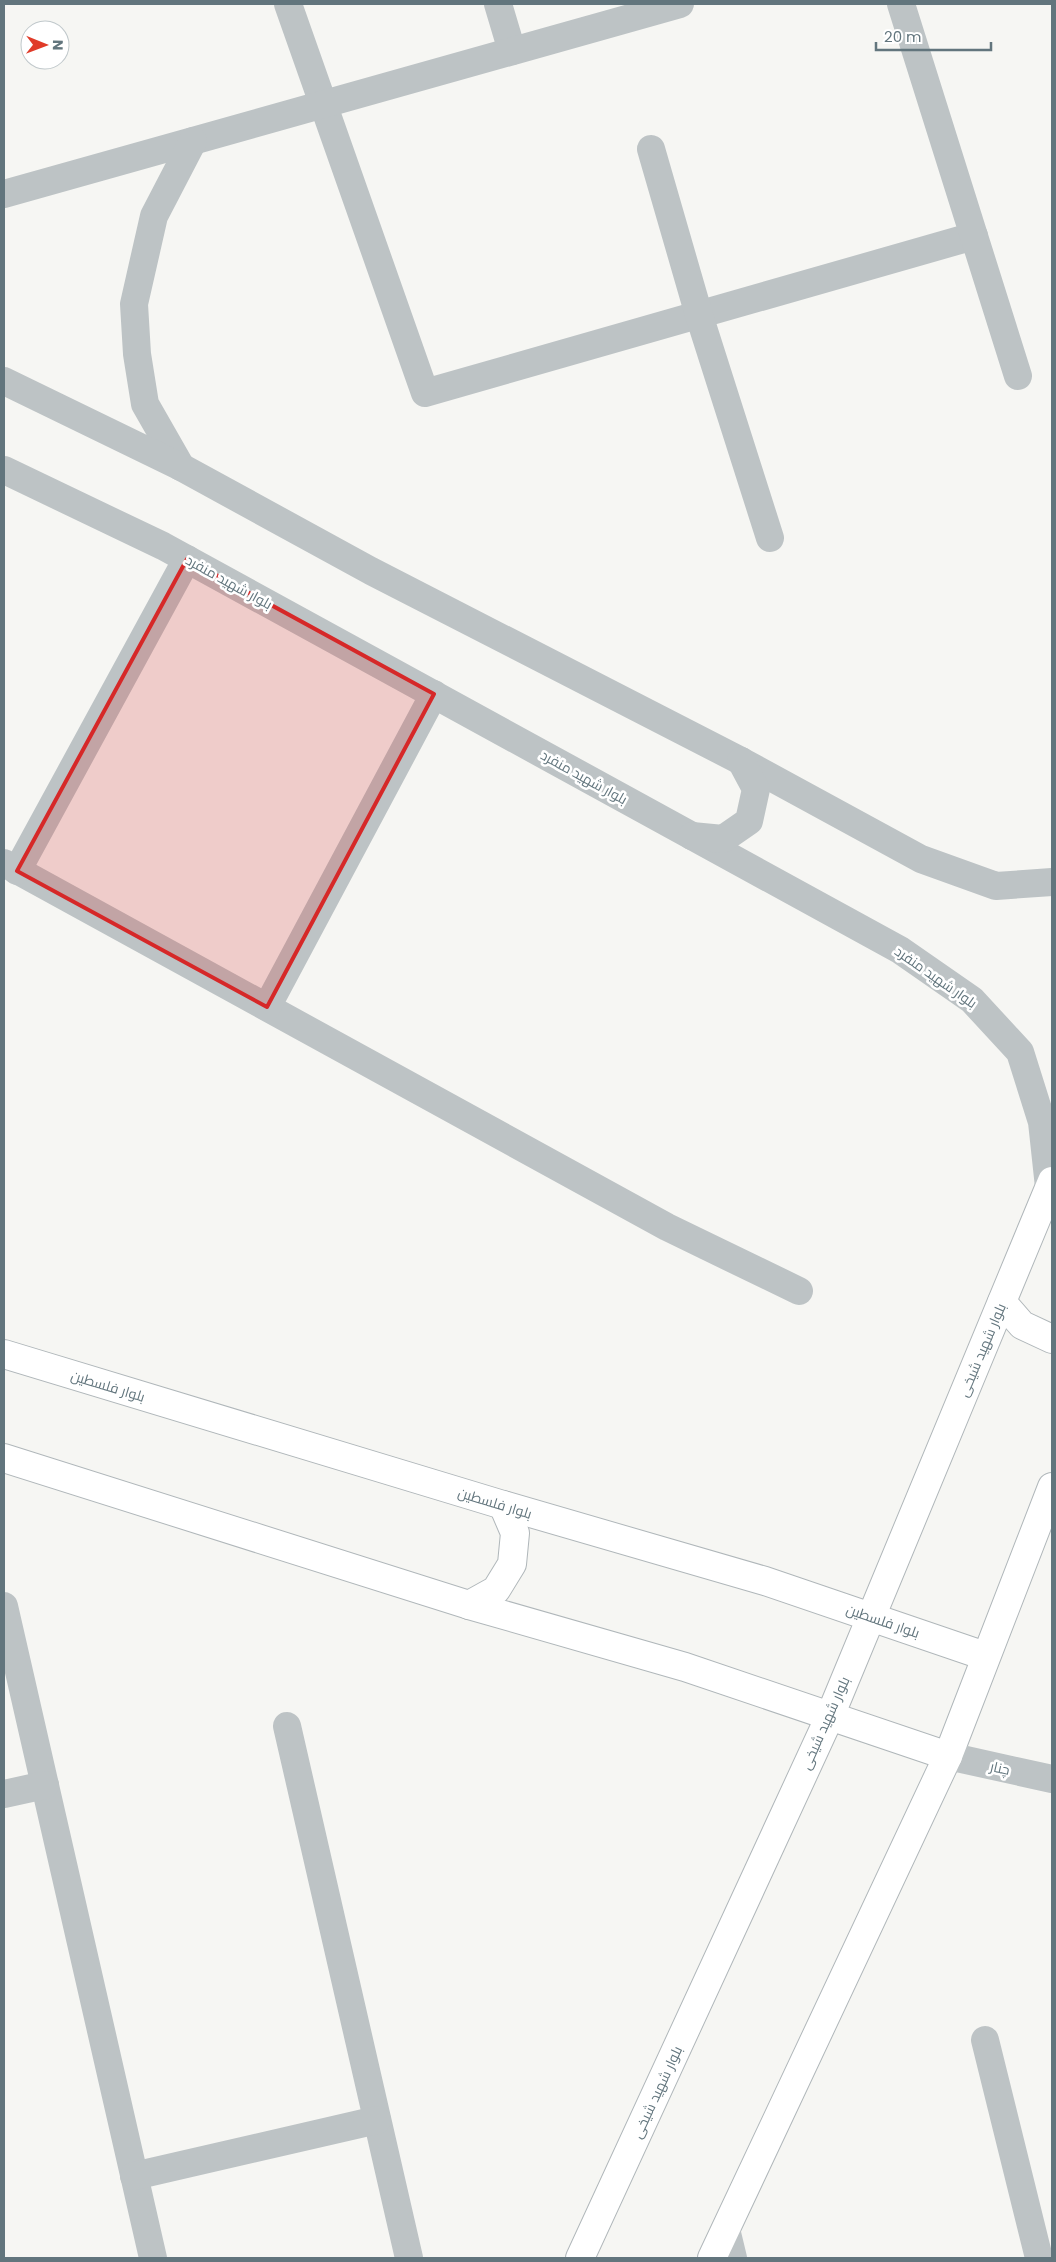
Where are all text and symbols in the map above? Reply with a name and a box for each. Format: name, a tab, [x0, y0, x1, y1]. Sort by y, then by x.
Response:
north arrow	[20, 20, 70, 70]
scale bar	[876, 20, 991, 52]
text: 20 m	[884, 26, 922, 47]
text: N	[48, 40, 68, 51]
street label: بلوار شهید منفرد	[182, 550, 276, 614]
street label: بلوار شهید منفرد	[537, 745, 631, 809]
street label: بلوار شهید منفرد	[891, 941, 981, 1013]
street label: بلوار شهید شیخی	[953, 1300, 1011, 1400]
street label: بلوار فلسطین	[68, 1365, 148, 1407]
street label: بلوار فلسطین	[455, 1482, 535, 1524]
street label: بلوار فلسطین	[844, 1599, 922, 1643]
street label: بلوار شهید شیخی	[796, 1673, 854, 1773]
street label: چنار	[987, 1756, 1012, 1780]
street label: بلوار شهید شیخی	[627, 2042, 687, 2142]

